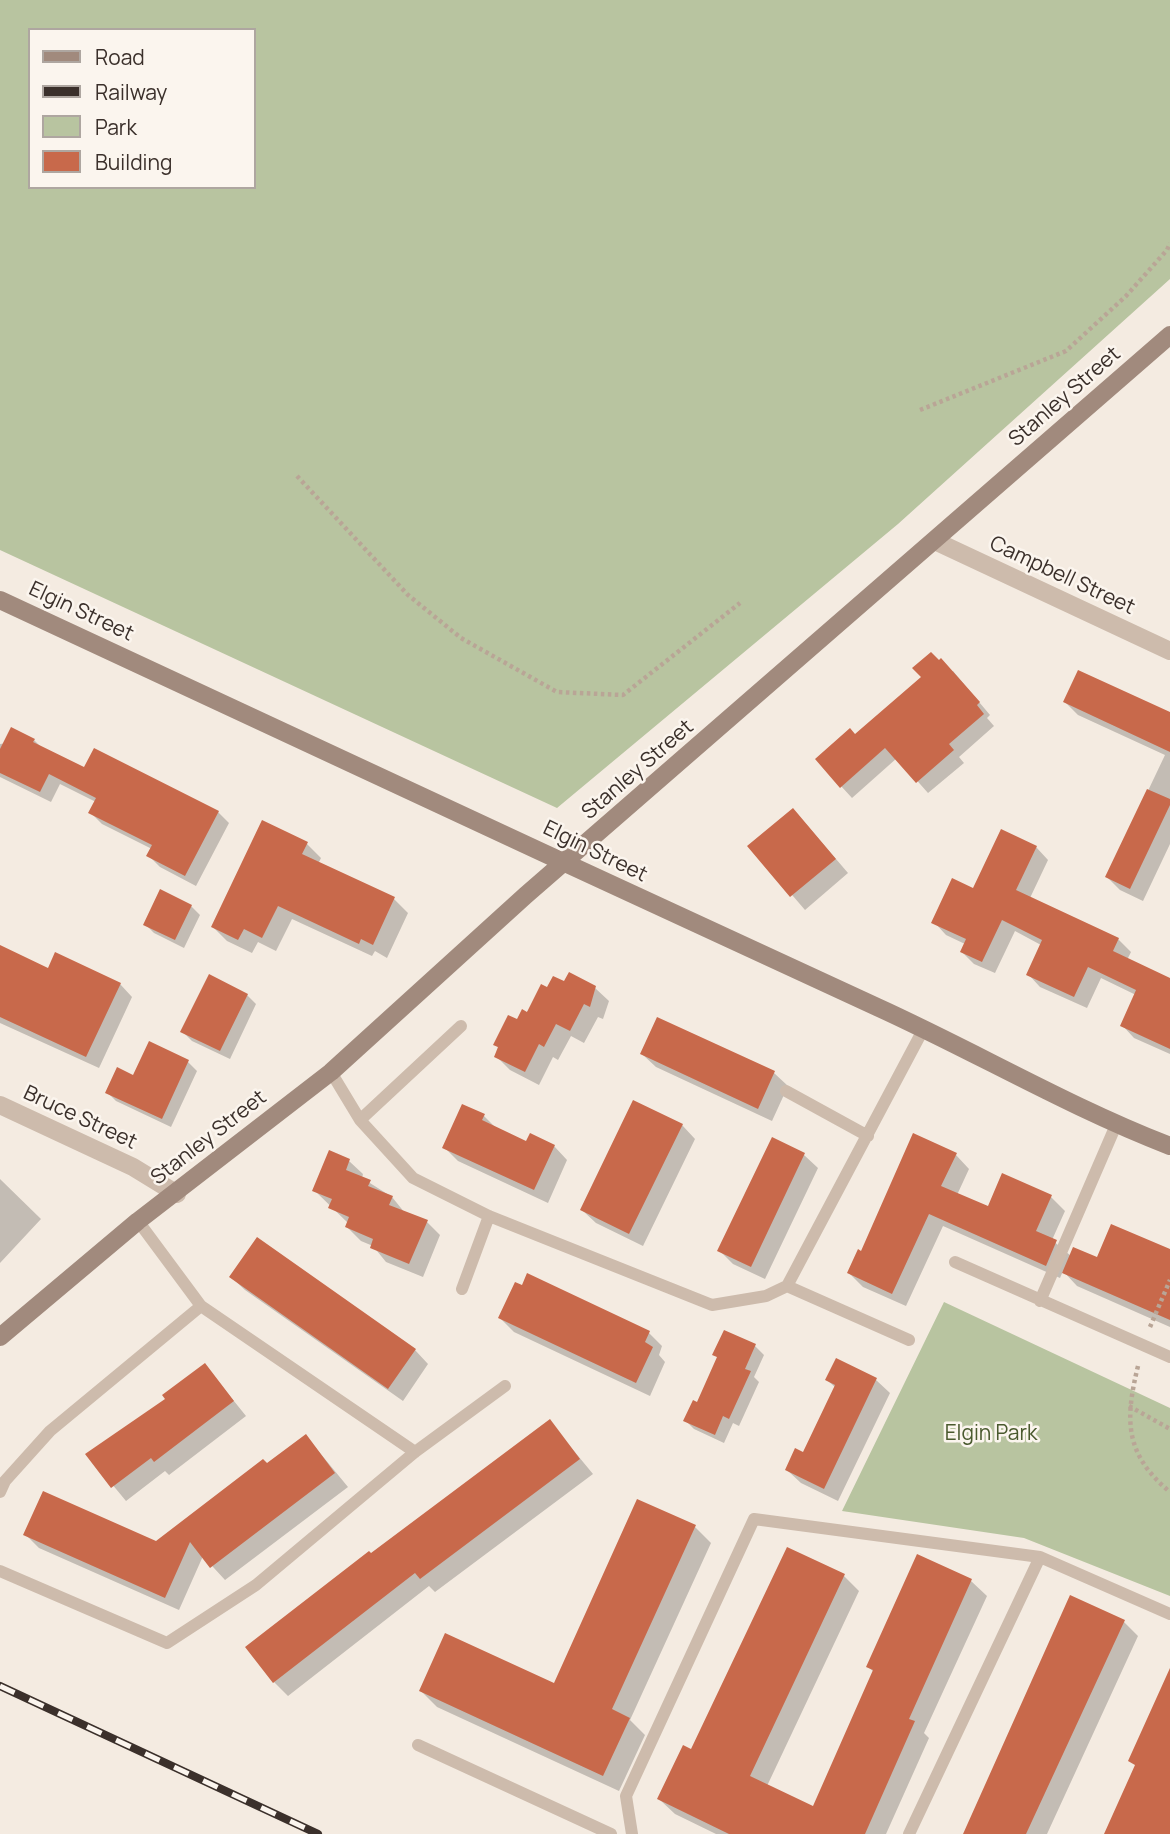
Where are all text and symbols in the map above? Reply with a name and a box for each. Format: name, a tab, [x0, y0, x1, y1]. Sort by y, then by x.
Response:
legend	[28, 28, 256, 189]
text: Road	[95, 43, 145, 71]
text: Railway	[95, 78, 167, 106]
text: Park	[95, 113, 137, 141]
text: Building	[95, 148, 172, 176]
street label: Stanley Street	[1004, 342, 1126, 452]
street label: Campbell Street	[985, 531, 1139, 621]
street label: Elgin Street	[25, 577, 137, 647]
street label: Stanley Street	[577, 715, 699, 825]
street label: Elgin Street	[539, 816, 651, 888]
street label: Bruce Street	[19, 1081, 141, 1155]
street label: Stanley Street	[146, 1085, 272, 1191]
park label: Elgin Park	[945, 1421, 1037, 1447]

